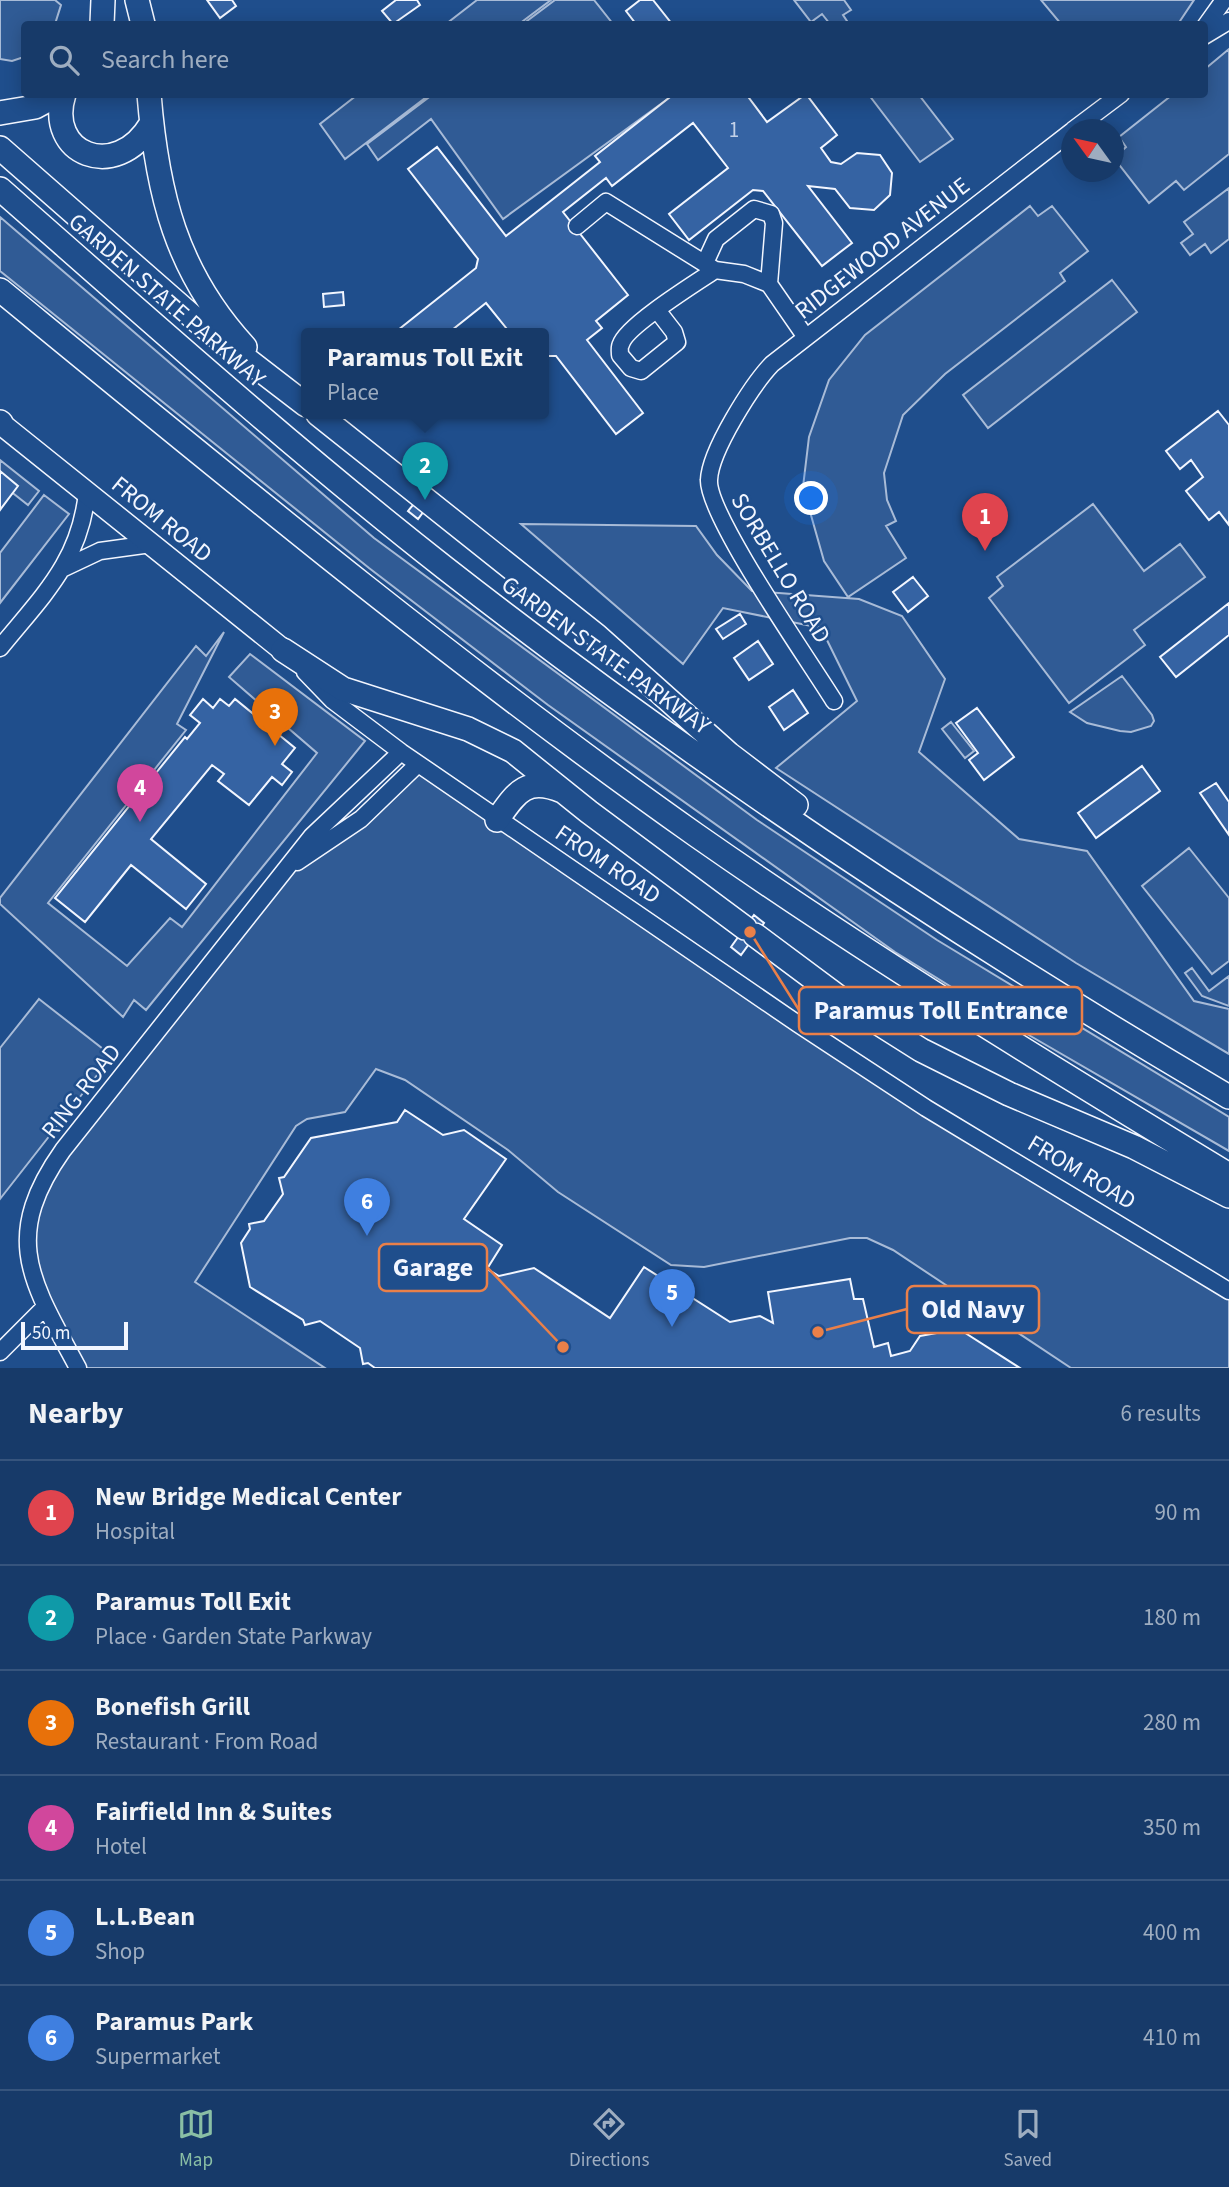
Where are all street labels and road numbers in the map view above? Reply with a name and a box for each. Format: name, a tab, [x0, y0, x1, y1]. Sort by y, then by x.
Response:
street label: RIDGEWOOD AVENUE	[787, 169, 977, 328]
street label: GARDEN STATE PARKWAY	[60, 205, 273, 396]
street label: FROM ROAD	[104, 468, 220, 571]
street label: SORBELLO ROAD	[722, 486, 839, 650]
street label: GARDEN STATE PARKWAY	[494, 567, 718, 744]
street label: FROM ROAD	[548, 816, 668, 913]
street label: RING ROAD	[33, 1036, 130, 1146]
street label: FROM ROAD	[1021, 1126, 1143, 1219]

